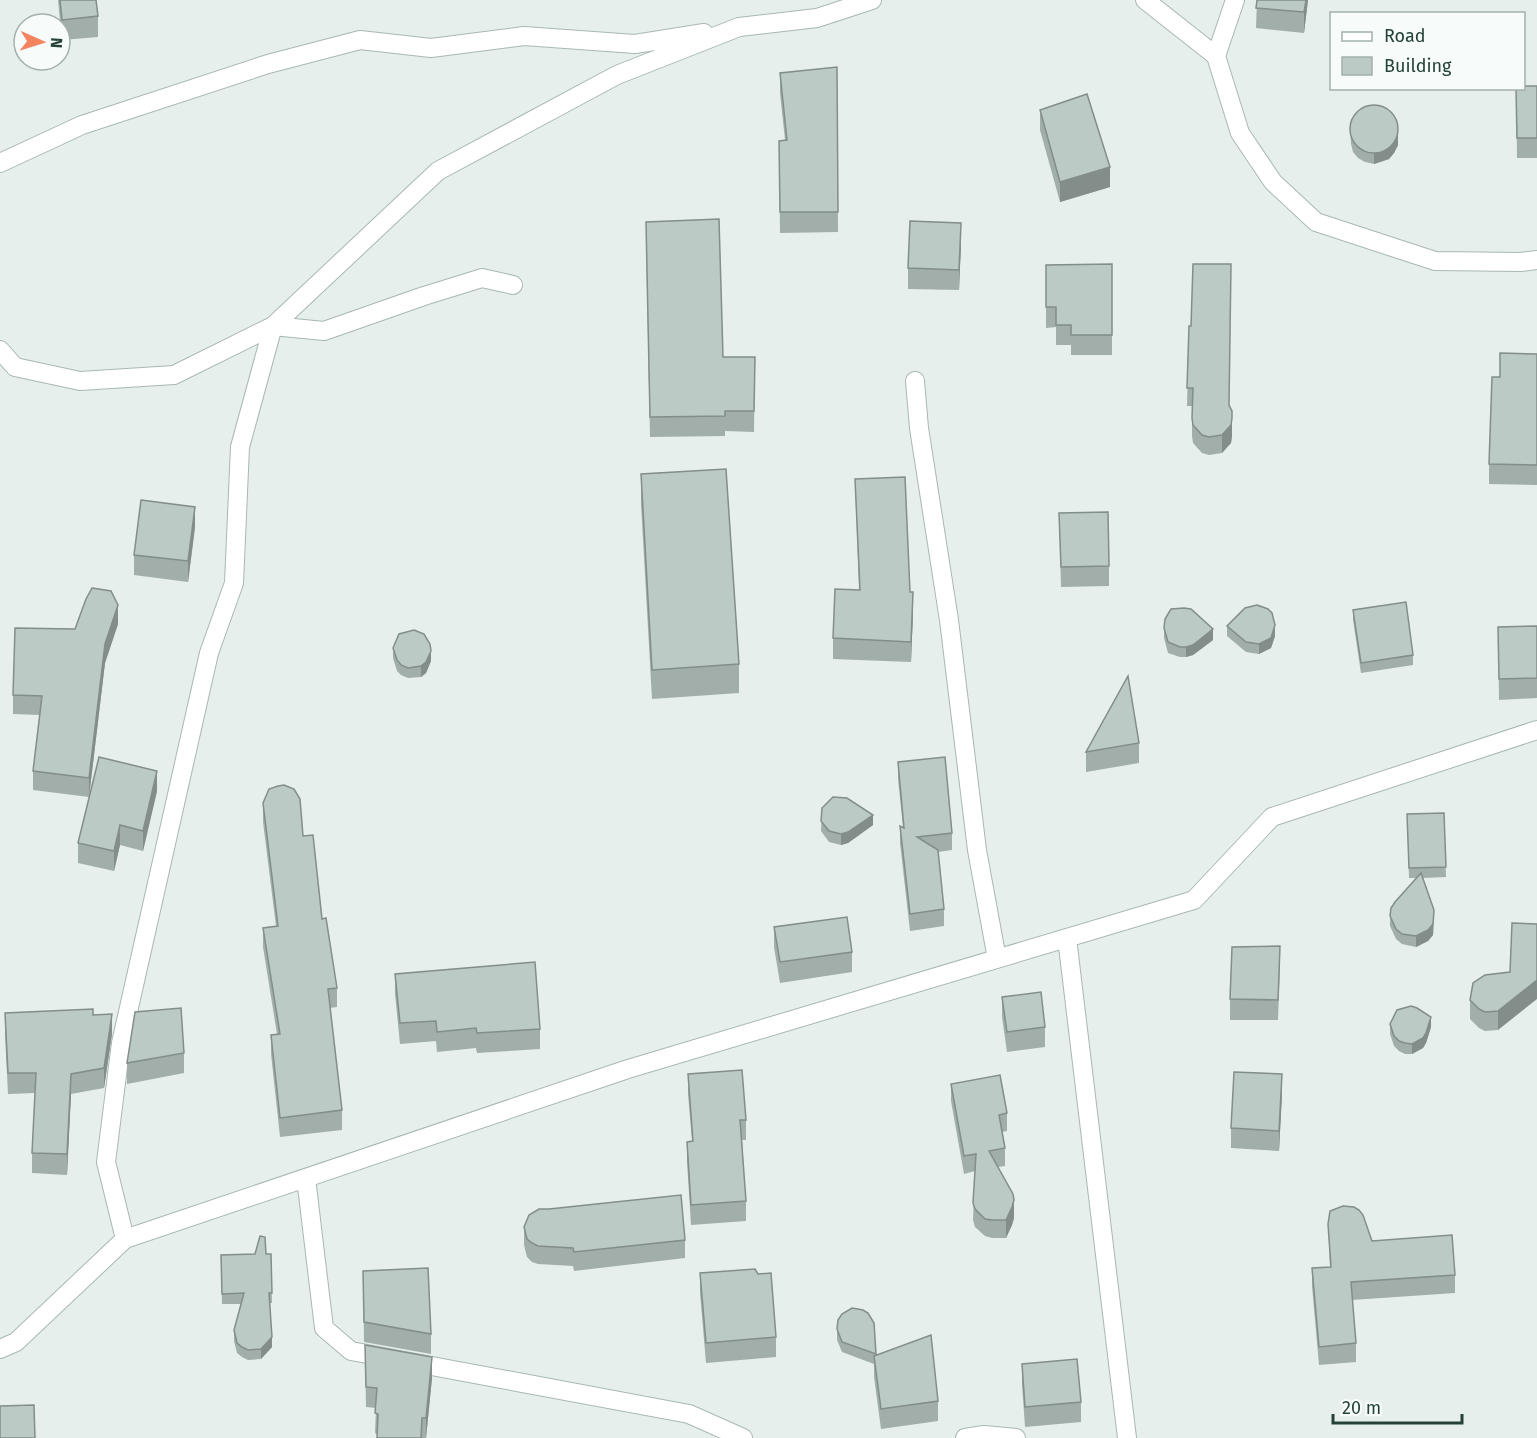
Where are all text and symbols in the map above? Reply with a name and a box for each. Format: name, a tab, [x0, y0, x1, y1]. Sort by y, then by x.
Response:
north arrow	[12, 12, 72, 72]
legend	[1330, 12, 1525, 90]
text: Road	[1384, 25, 1426, 47]
text: N	[47, 37, 66, 49]
text: Building	[1384, 55, 1452, 77]
scale bar	[1333, 1387, 1462, 1425]
text: 20 m	[1342, 1397, 1381, 1419]

